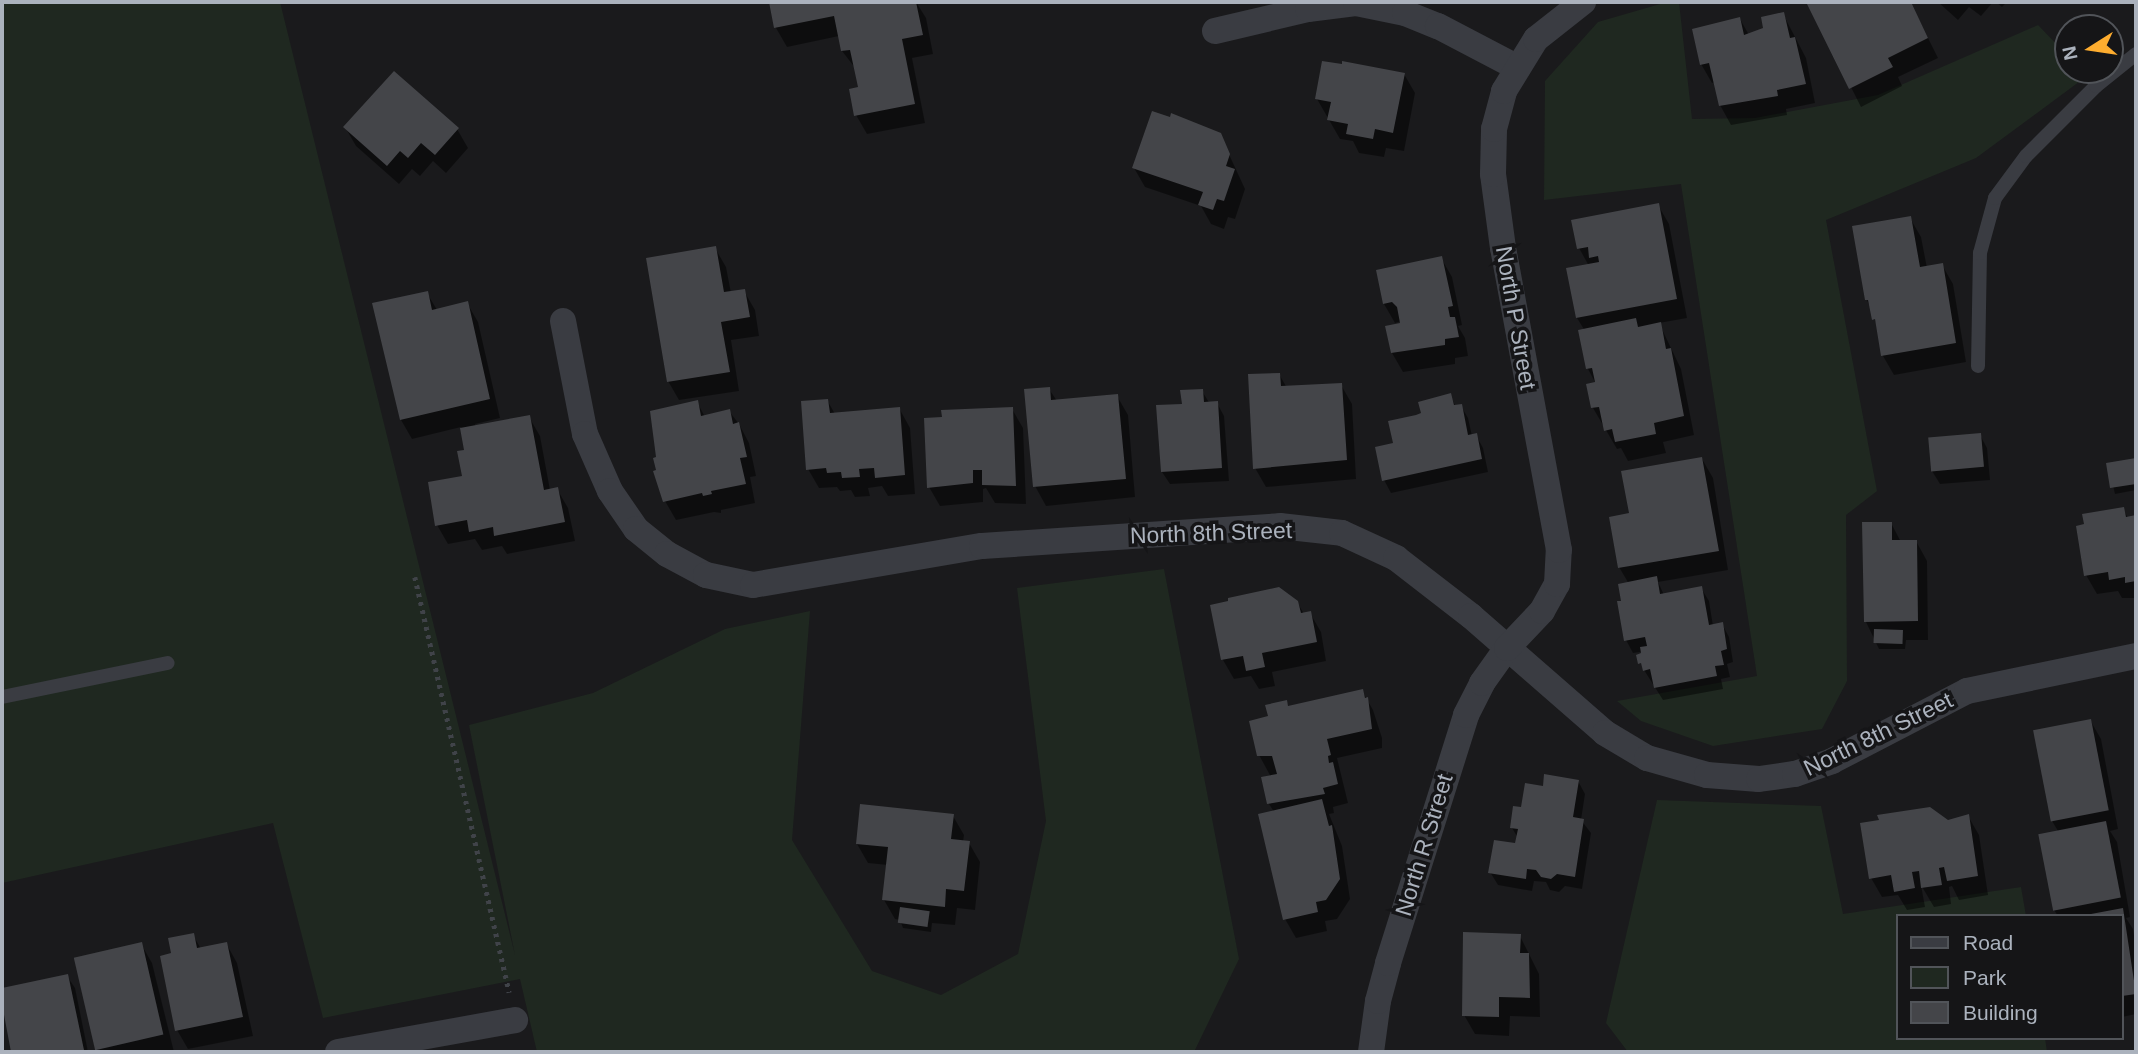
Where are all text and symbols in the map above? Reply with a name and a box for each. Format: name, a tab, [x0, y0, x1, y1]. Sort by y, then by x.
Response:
north arrow	[2054, 14, 2124, 84]
text: N	[2058, 44, 2082, 62]
street label: North P Street	[1490, 244, 1542, 392]
street label: North 8th Street	[1129, 516, 1293, 550]
street label: North 8th Street	[1799, 686, 1957, 782]
street label: North R Street	[1389, 771, 1459, 919]
legend	[1896, 914, 2124, 1040]
text: Road	[1963, 931, 2013, 954]
text: Park	[1963, 966, 2006, 989]
text: Building	[1963, 1001, 2038, 1024]

